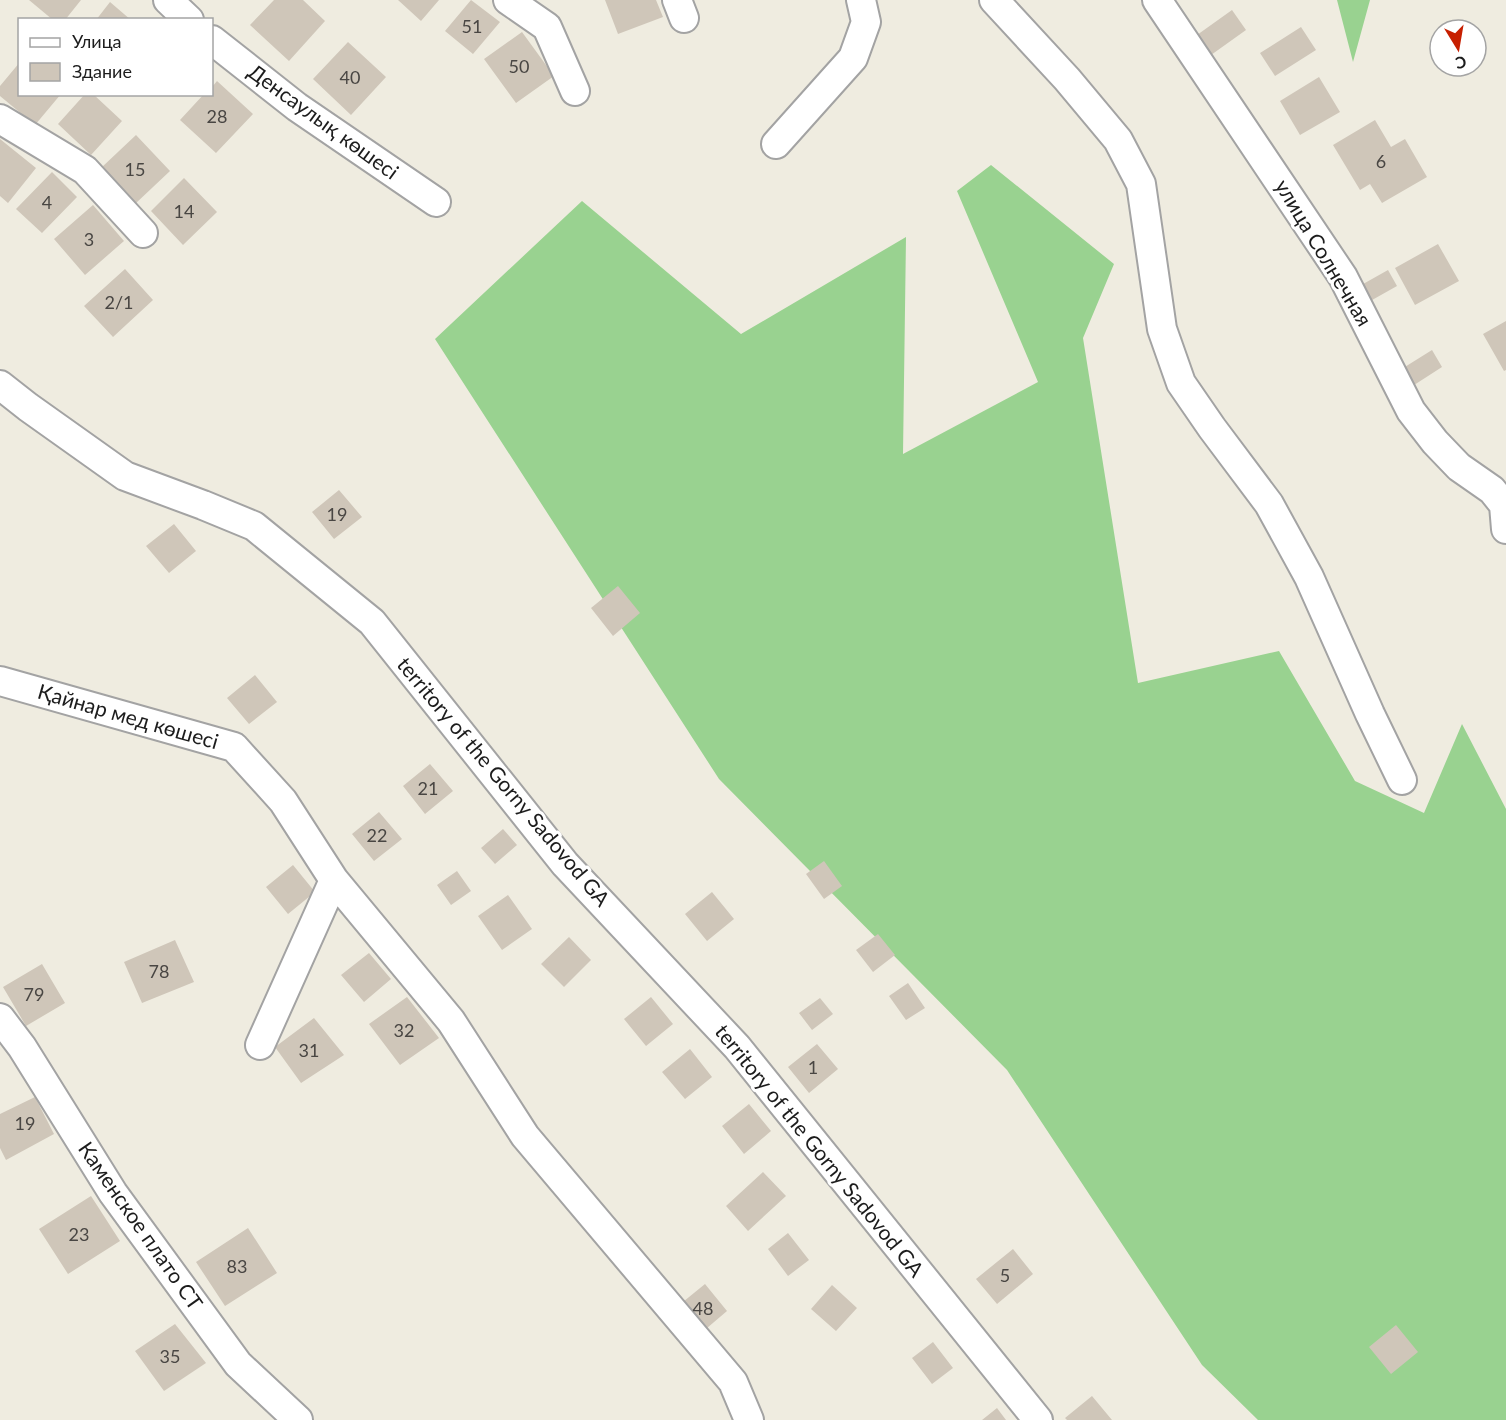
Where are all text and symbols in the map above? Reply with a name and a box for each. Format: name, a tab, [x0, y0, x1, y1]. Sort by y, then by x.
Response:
house number: 51	[462, 15, 482, 37]
legend	[18, 18, 213, 96]
north arrow	[1428, 18, 1488, 78]
text: Улица	[72, 30, 122, 52]
text: С	[1454, 53, 1468, 74]
house number: 50	[509, 55, 529, 77]
street label: Денсаулық көшесі	[244, 58, 404, 184]
text: Здание	[72, 60, 132, 82]
house number: 40	[340, 66, 360, 88]
house number: 28	[207, 105, 227, 127]
house number: 6	[1376, 150, 1386, 172]
house number: 15	[125, 158, 145, 180]
street label: улица Солнечная	[1271, 174, 1378, 330]
house number: 4	[42, 191, 52, 213]
house number: 14	[174, 200, 194, 222]
house number: 3	[84, 228, 94, 250]
house number: 2/1	[104, 291, 134, 313]
house number: 19	[327, 503, 347, 525]
street label: territory of the Gorny Sadovod GA	[393, 651, 616, 911]
street label: Қайнар мед көшесі	[35, 678, 222, 753]
house number: 21	[418, 777, 438, 799]
house number: 22	[367, 824, 387, 846]
house number: 78	[149, 960, 169, 982]
house number: 79	[24, 983, 44, 1005]
house number: 32	[394, 1019, 414, 1041]
street label: territory of the Gorny Sadovod GA	[711, 1019, 930, 1282]
house number: 31	[299, 1039, 319, 1061]
house number: 1	[808, 1056, 818, 1078]
house number: 19	[15, 1112, 35, 1134]
street label: Каменское плато СТ	[74, 1136, 209, 1314]
house number: 23	[69, 1223, 89, 1245]
house number: 83	[227, 1255, 247, 1277]
house number: 5	[1000, 1264, 1010, 1286]
house number: 48	[693, 1297, 713, 1319]
house number: 35	[160, 1345, 180, 1367]

